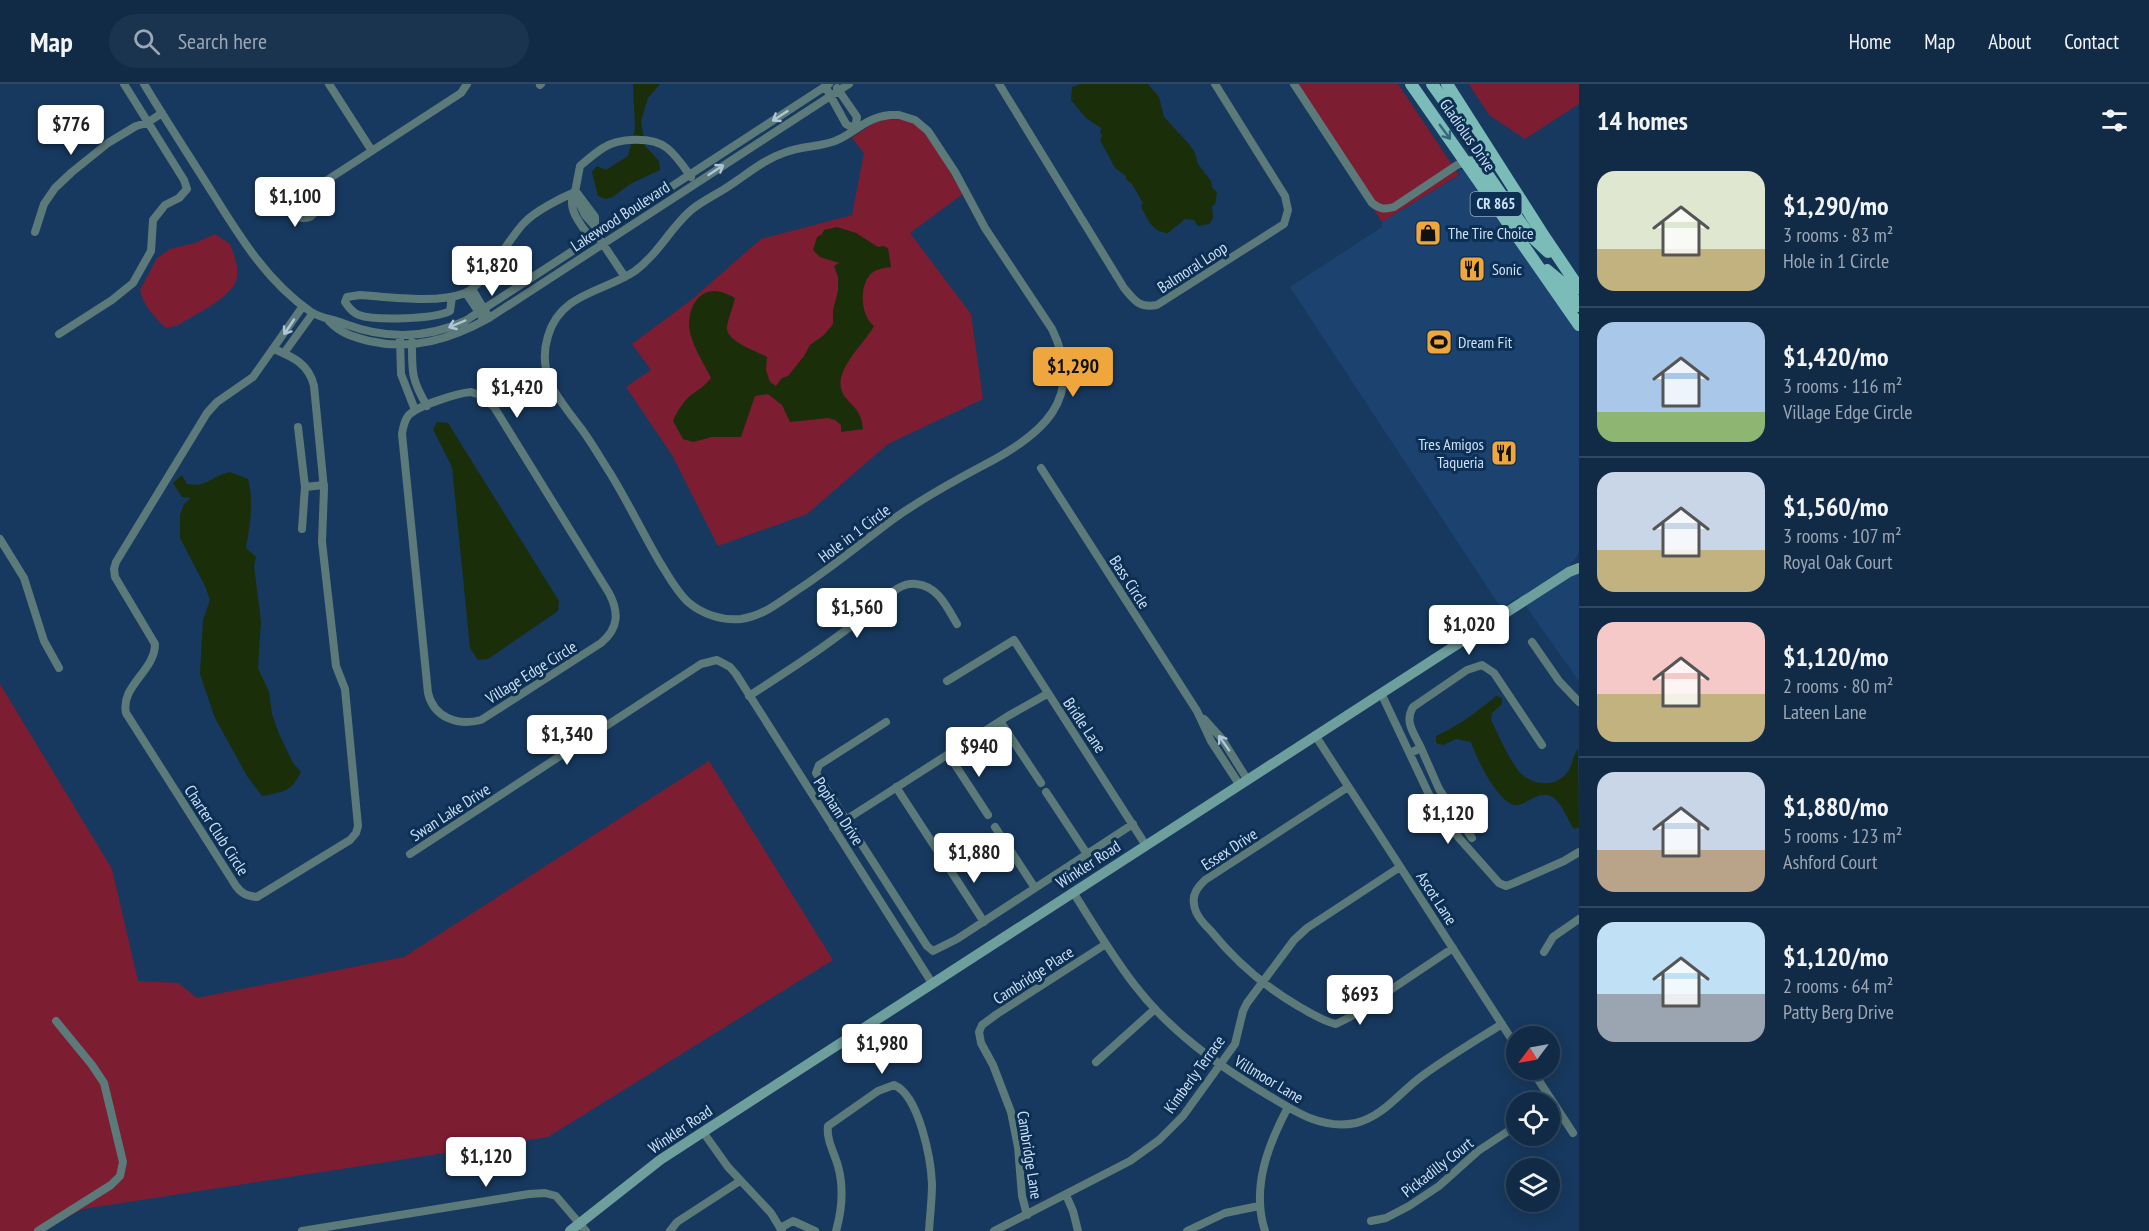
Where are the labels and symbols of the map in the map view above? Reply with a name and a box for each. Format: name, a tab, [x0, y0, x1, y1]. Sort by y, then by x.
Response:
street label: Gladiolus Drive	[1436, 95, 1500, 175]
pin: $776	[35, 105, 107, 156]
one-way arrow	[772, 110, 789, 122]
one-way arrow	[1439, 123, 1451, 139]
one-way arrow	[707, 164, 724, 177]
street label: Lakewood Boulevard	[567, 176, 673, 255]
pin: $1,100	[246, 177, 344, 228]
road number: CR 865	[1470, 192, 1522, 216]
shop icon: The Tire Choice	[1413, 218, 1443, 248]
place label: The Tire Choice	[1448, 223, 1534, 243]
street label: Balmoral Loop	[1153, 237, 1231, 297]
pin: $1,820	[443, 246, 541, 297]
restaurant icon: Sonic	[1457, 254, 1487, 284]
place label: Sonic	[1492, 259, 1522, 279]
one-way arrow	[449, 318, 467, 330]
one-way arrow	[283, 319, 295, 335]
sports icon: Dream Fit	[1424, 327, 1454, 357]
place label: Dream Fit	[1458, 332, 1513, 352]
pin: $1,290	[1024, 347, 1122, 398]
pin: $1,420	[468, 368, 566, 419]
place label: Tres Amigos Taqueria	[1418, 434, 1484, 472]
restaurant icon: Tres Amigos Taqueria	[1489, 438, 1519, 468]
street label: Hole in 1 Circle	[814, 499, 894, 567]
street label: Bass Circle	[1105, 552, 1155, 612]
pin: $1,560	[808, 588, 906, 639]
pin: $1,020	[1420, 605, 1518, 656]
street label: Village Edge Circle	[481, 636, 580, 708]
street label: Bridle Lane	[1059, 694, 1111, 756]
pin: $1,340	[518, 715, 616, 766]
pin: $940	[943, 727, 1015, 778]
one-way arrow	[1218, 736, 1230, 752]
street label: Popham Drive	[810, 773, 868, 849]
street label: Swan Lake Drive	[406, 779, 494, 845]
street label: Charter Club Circle	[180, 781, 254, 879]
pin: $1,120	[1399, 794, 1497, 845]
street label: Essex Drive	[1197, 824, 1261, 874]
pin: $1,880	[925, 833, 1023, 884]
street label: Winkler Road	[1052, 836, 1124, 892]
street label: Ascot Lane	[1412, 868, 1462, 928]
street label: Cambridge Place	[989, 942, 1077, 1008]
pin: $693	[1324, 975, 1396, 1026]
pin: $1,980	[833, 1024, 931, 1075]
north arrow	[1506, 1026, 1560, 1080]
street label: Kimberly Terrace	[1159, 1031, 1229, 1117]
street label: Villmoor Lane	[1230, 1050, 1307, 1107]
street label: Winkler Road	[644, 1100, 716, 1158]
street label: Cambridge Lane	[1013, 1109, 1047, 1201]
street label: Pickadilly Court	[1397, 1132, 1477, 1201]
pin: $1,120	[437, 1137, 535, 1188]

